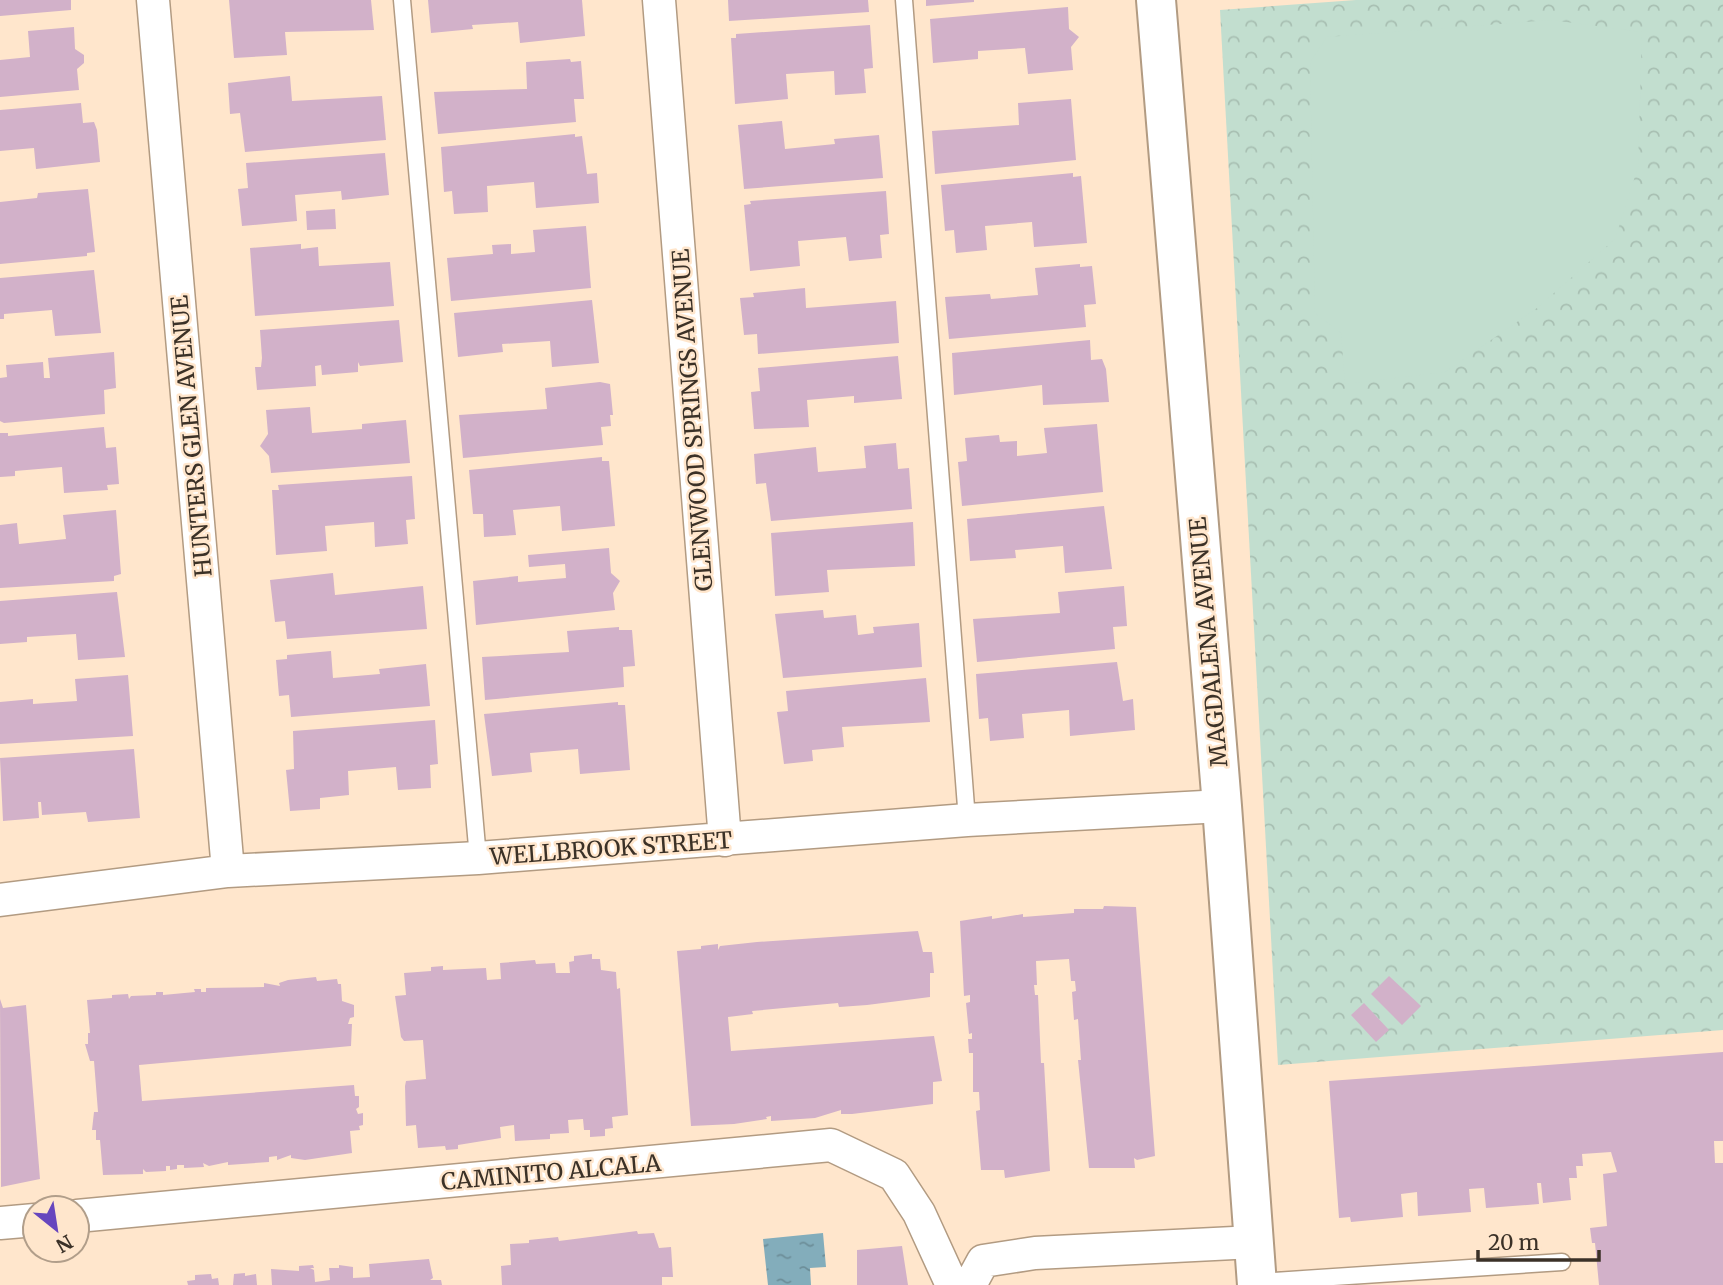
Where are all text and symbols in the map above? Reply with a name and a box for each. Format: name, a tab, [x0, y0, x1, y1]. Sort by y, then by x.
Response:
street label: GLENWOOD SPRINGS AVENUE	[666, 248, 718, 592]
street label: HUNTERS GLEN AVENUE	[164, 294, 218, 578]
street label: MAGDALENA AVENUE	[1183, 515, 1233, 768]
street label: WELLBROOK STREET	[488, 825, 733, 871]
street label: CAMINITO ALCALA	[440, 1148, 663, 1196]
north arrow	[21, 1194, 91, 1264]
scale bar	[1478, 1218, 1599, 1262]
text: 20 m	[1488, 1229, 1540, 1256]
text: N	[52, 1230, 77, 1258]

